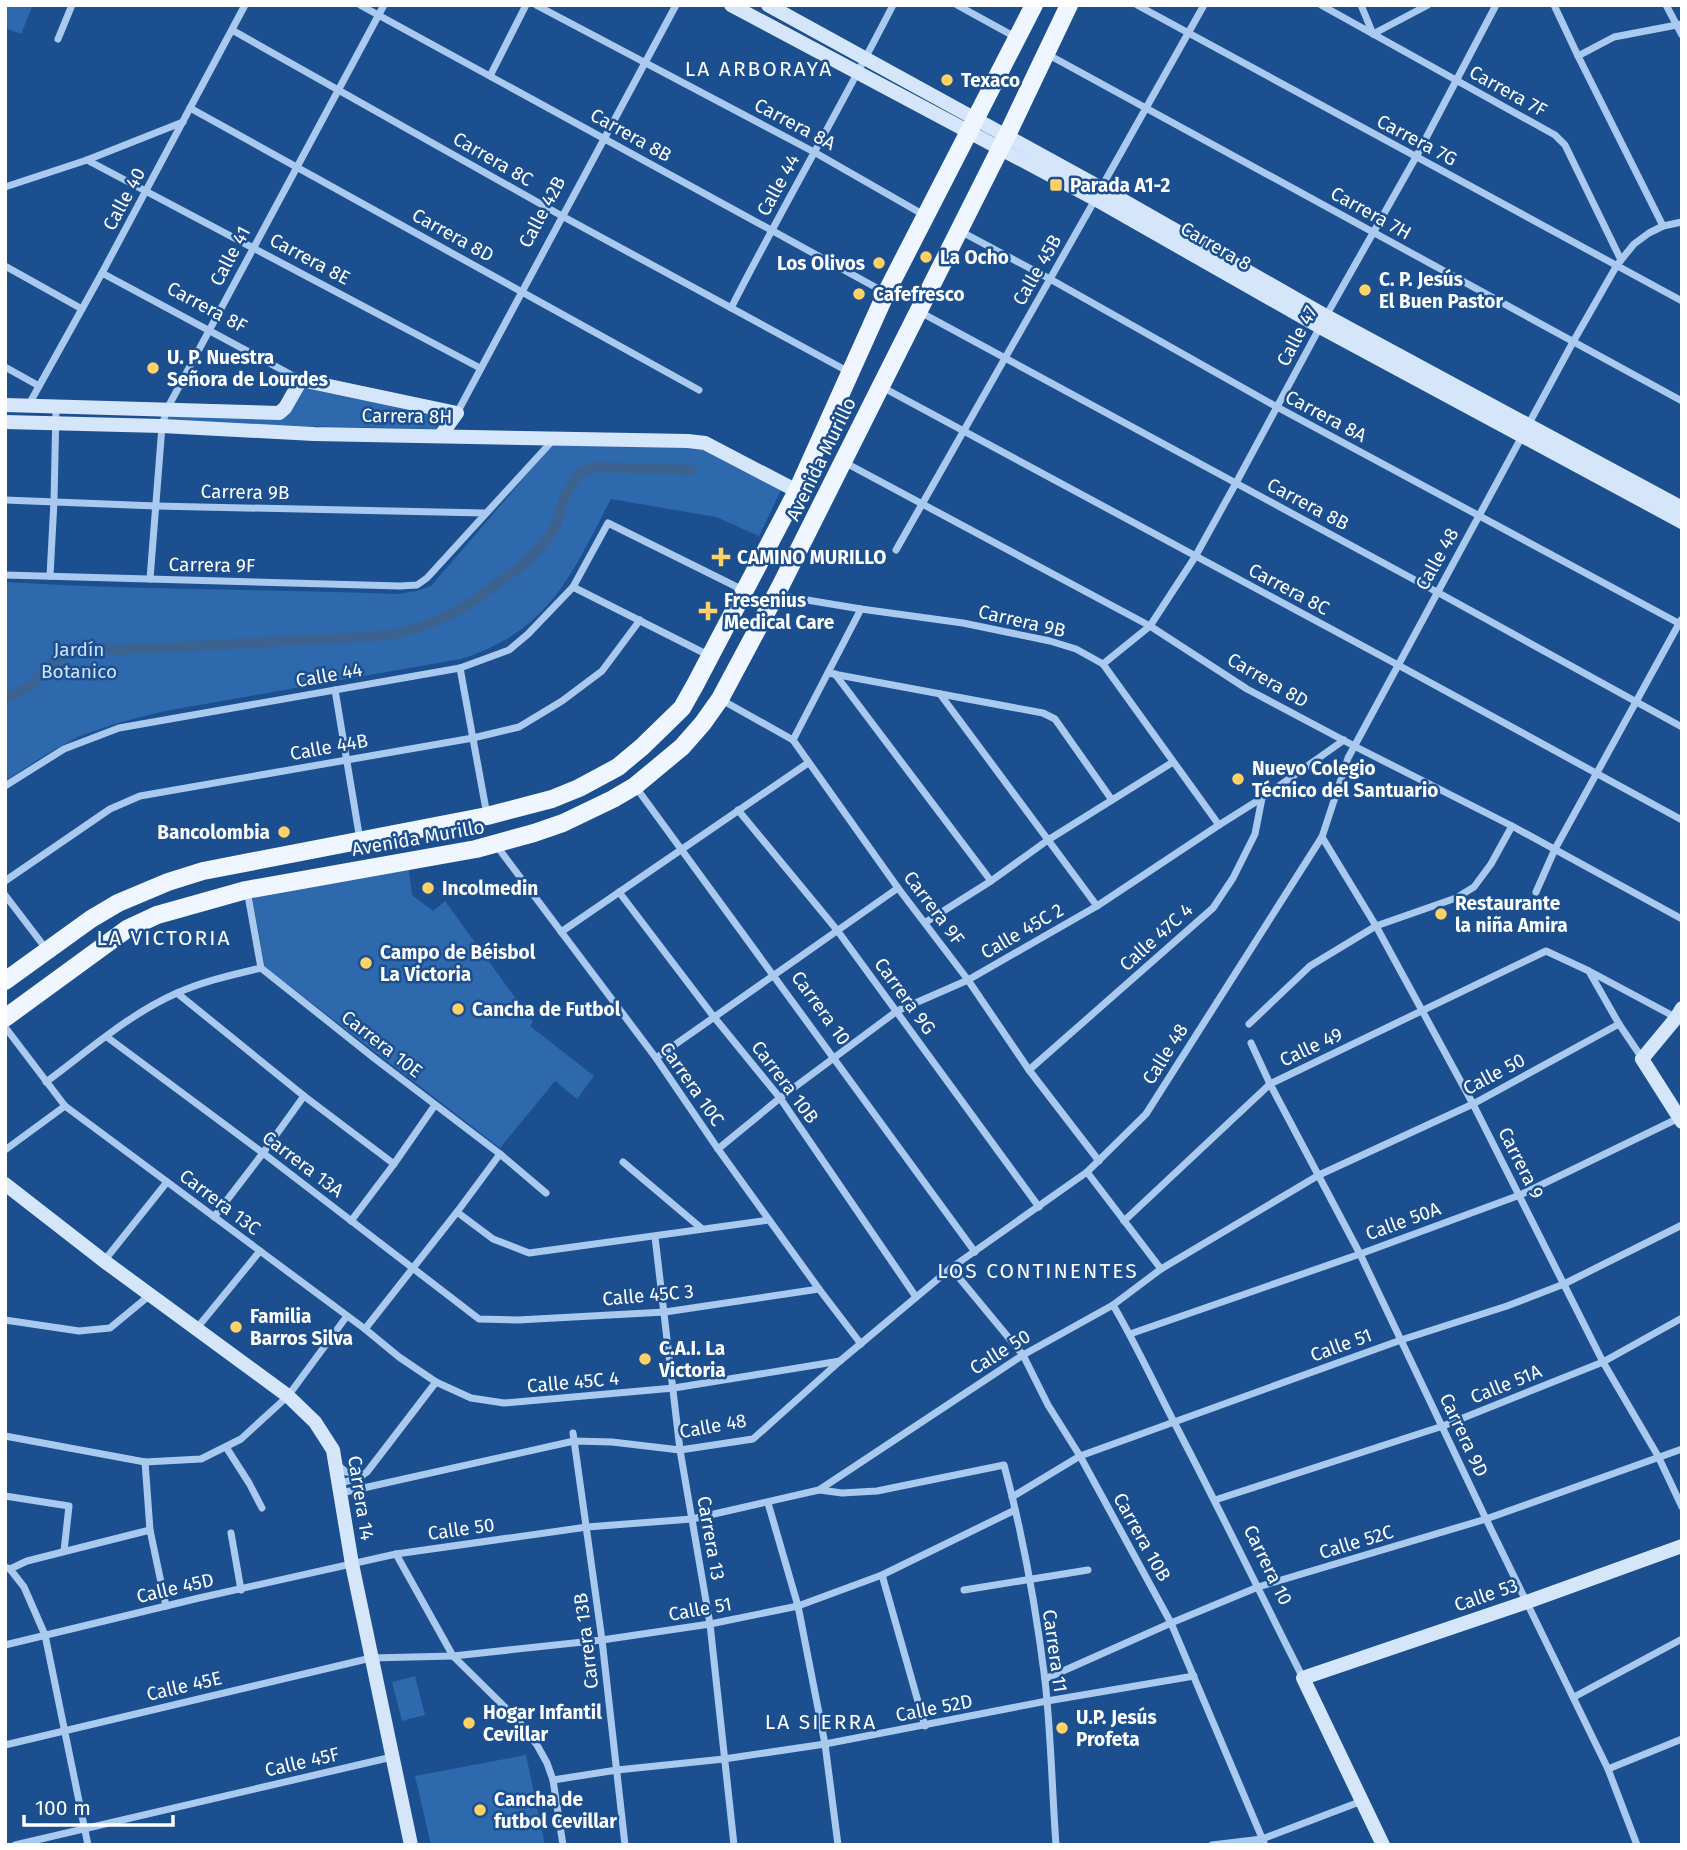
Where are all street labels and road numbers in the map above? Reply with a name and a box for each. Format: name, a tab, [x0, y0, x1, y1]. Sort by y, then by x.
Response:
street label: Carrera 7F	[1465, 60, 1551, 122]
street label: Carrera 8A	[750, 93, 840, 155]
street label: Carrera 8B	[586, 103, 676, 167]
street label: Carrera 7G	[1373, 109, 1461, 171]
street label: Carrera 8C	[449, 127, 537, 191]
street label: Calle 44	[752, 150, 804, 220]
street label: Calle 40	[98, 164, 150, 234]
street label: Calle 42B	[514, 172, 570, 252]
street label: Carrera 7H	[1327, 181, 1415, 245]
street label: Carrera 8D	[408, 203, 498, 267]
street label: Carrera 8	[1177, 217, 1255, 275]
street label: Calle 41	[205, 222, 255, 290]
street label: Carrera 8E	[266, 228, 354, 290]
street label: Calle 45B	[1008, 230, 1066, 310]
street label: Carrera 8F	[163, 276, 251, 338]
street label: Calle 47	[1272, 302, 1322, 370]
street label: Carrera 8A	[1281, 385, 1371, 447]
street label: Avenida Murillo	[781, 394, 861, 524]
street label: Carrera 8H	[361, 404, 453, 428]
street label: Carrera 8B	[1263, 473, 1353, 535]
street label: Carrera 9B	[200, 480, 290, 504]
street label: Calle 48	[1411, 524, 1463, 594]
street label: Carrera 9F	[169, 553, 255, 577]
street label: Carrera 8C	[1245, 558, 1334, 620]
street label: Carrera 9B	[976, 600, 1068, 642]
street label: Carrera 8D	[1223, 648, 1313, 712]
street label: Calle 44	[294, 658, 364, 692]
street label: Calle 44B	[288, 729, 370, 765]
street label: Avenida Murillo	[350, 815, 486, 861]
street label: Carrera 9F	[899, 867, 969, 949]
street label: Calle 45C 2	[977, 898, 1067, 964]
street label: Calle 47C 4	[1115, 898, 1197, 976]
street label: Carrera 9G	[869, 953, 941, 1039]
street label: Carrera 10	[786, 966, 856, 1050]
street label: Carrera 10E	[337, 1005, 427, 1083]
street label: Calle 48	[1137, 1019, 1193, 1089]
street label: Calle 49	[1276, 1022, 1346, 1072]
street label: Carrera 10B	[746, 1036, 824, 1128]
street label: Carrera 10C	[655, 1038, 729, 1131]
street label: Calle 50	[1459, 1048, 1529, 1100]
street label: Carrera 9	[1493, 1123, 1549, 1203]
street label: Carrera 13A	[258, 1126, 348, 1202]
street label: Carrera 13C	[175, 1164, 265, 1240]
street label: Calle 50A	[1362, 1197, 1444, 1245]
street label: Calle 45C 3	[601, 1280, 695, 1310]
street label: Calle 51	[1307, 1323, 1375, 1367]
street label: Calle 50	[965, 1324, 1035, 1380]
street label: Calle 51A	[1467, 1359, 1545, 1409]
street label: Calle 45C 4	[526, 1367, 620, 1397]
street label: Carrera 9D	[1435, 1390, 1493, 1480]
street label: Calle 48	[678, 1409, 748, 1443]
street label: Carrera 14	[343, 1454, 379, 1542]
street label: Carrera 10B	[1108, 1489, 1176, 1585]
street label: Carrera 13	[692, 1494, 730, 1582]
street label: Calle 50	[426, 1513, 496, 1545]
street label: Calle 52C	[1316, 1520, 1396, 1564]
street label: Carrera 10	[1239, 1521, 1297, 1609]
street label: Calle 45D	[134, 1568, 216, 1608]
street label: Calle 53	[1451, 1573, 1521, 1617]
street label: Carrera 13B	[569, 1592, 603, 1690]
street label: Calle 51	[667, 1592, 733, 1626]
street label: Carrera 11	[1038, 1608, 1072, 1694]
street label: Calle 45E	[144, 1666, 224, 1706]
street label: Calle 52D	[894, 1689, 974, 1727]
street label: Calle 45F	[262, 1742, 342, 1782]

